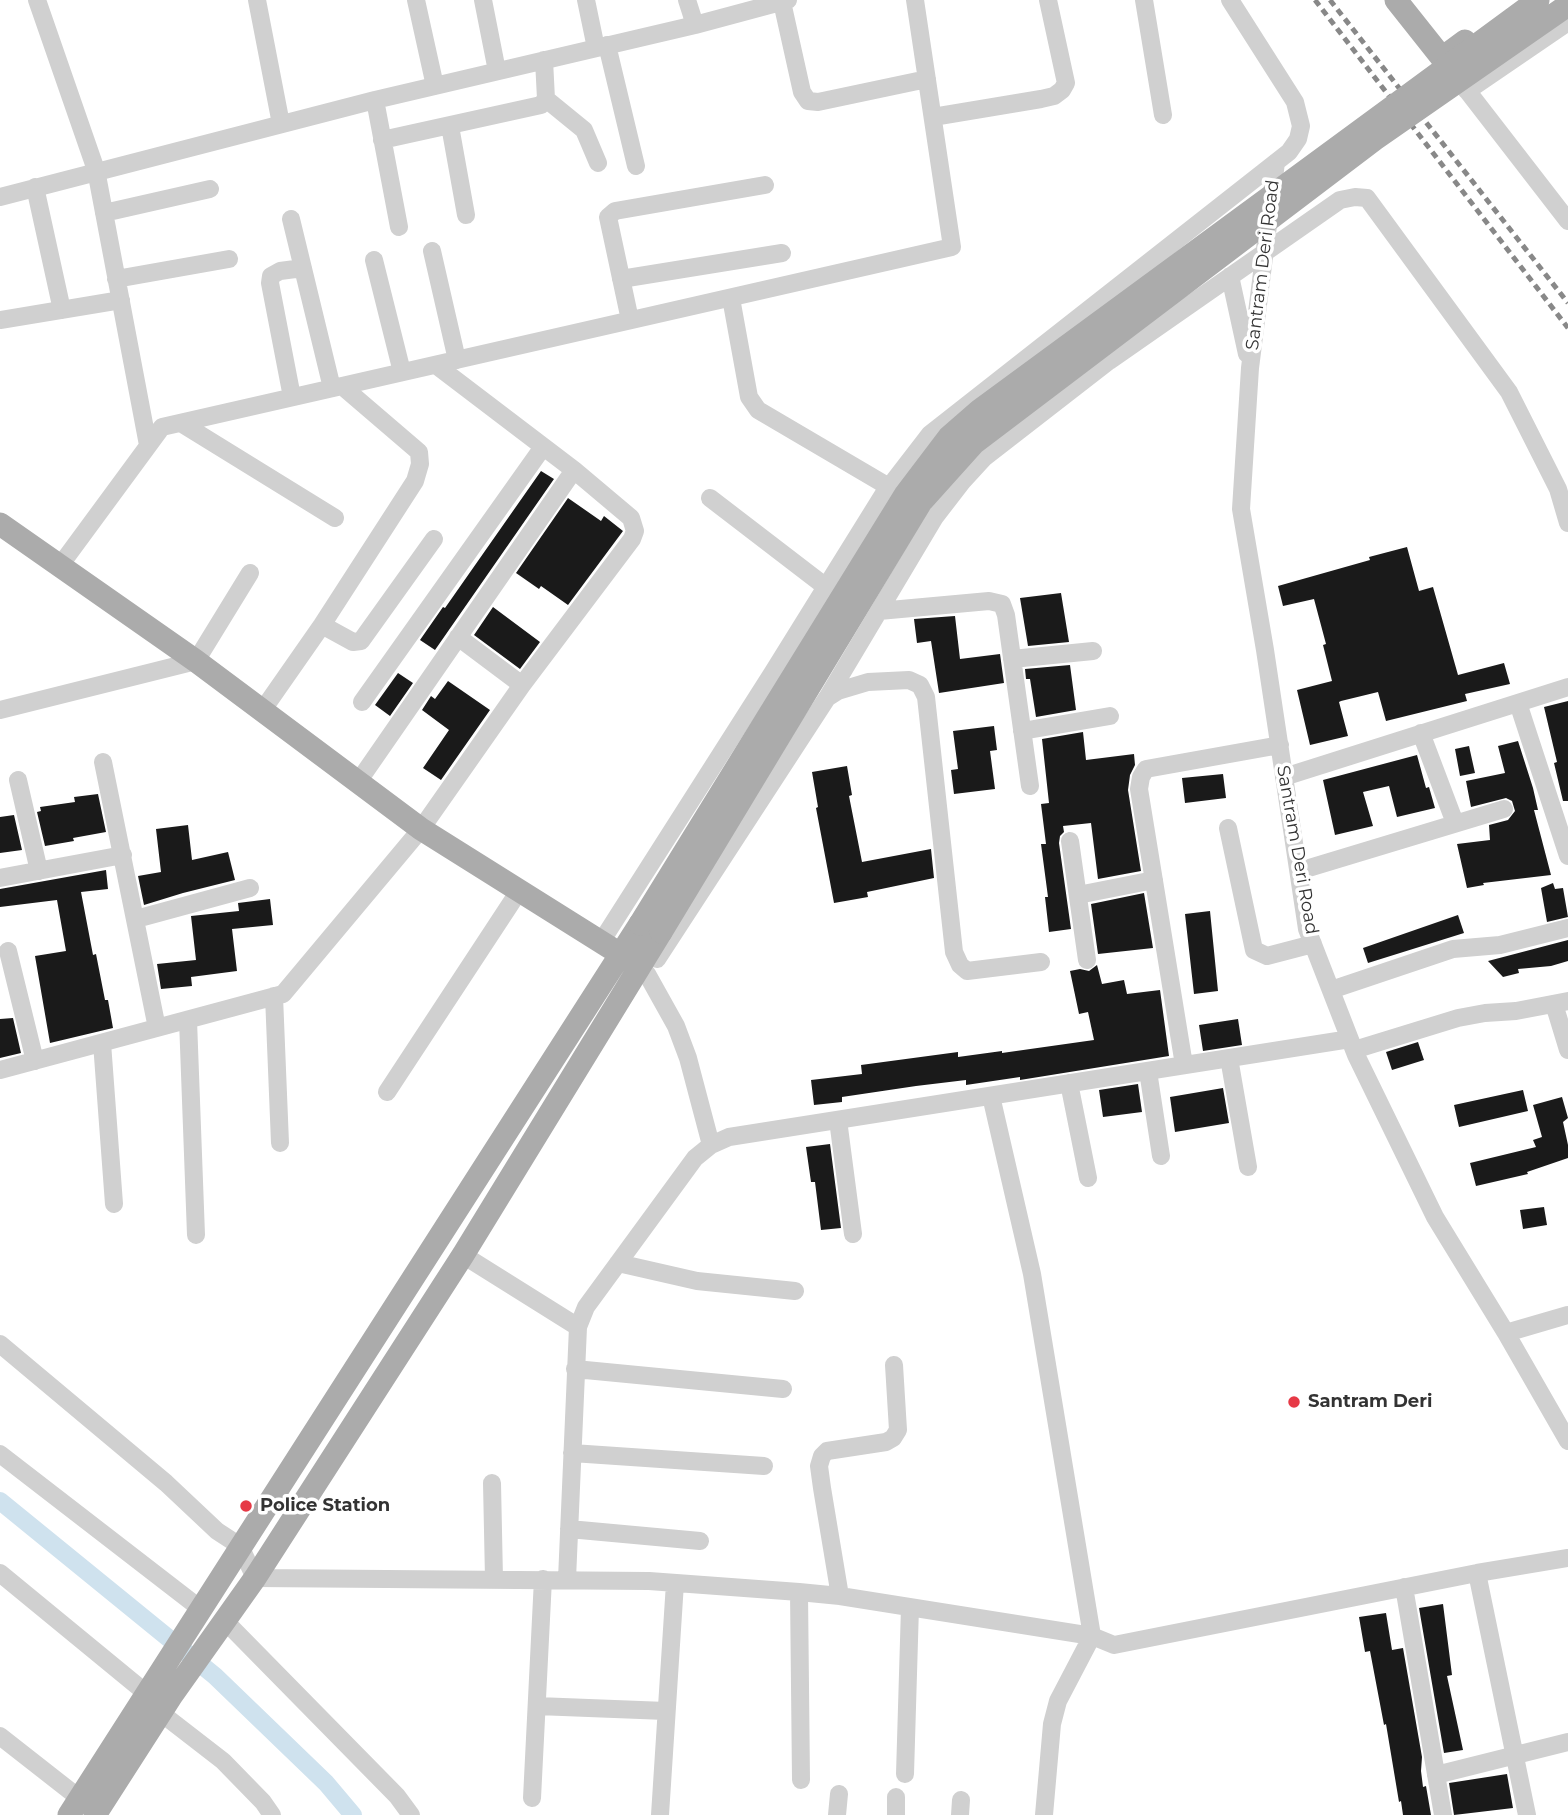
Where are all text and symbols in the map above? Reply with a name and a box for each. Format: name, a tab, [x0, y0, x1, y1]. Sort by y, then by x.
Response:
street label: Santram Deri Road	[1242, 179, 1284, 351]
street label: Santram Deri Road	[1271, 764, 1323, 936]
place label: Santram Deri	[1308, 1391, 1432, 1413]
marker: Santram Deri	[1286, 1394, 1302, 1410]
place label: Police Station	[260, 1495, 390, 1517]
marker: Police Station	[238, 1498, 254, 1514]

